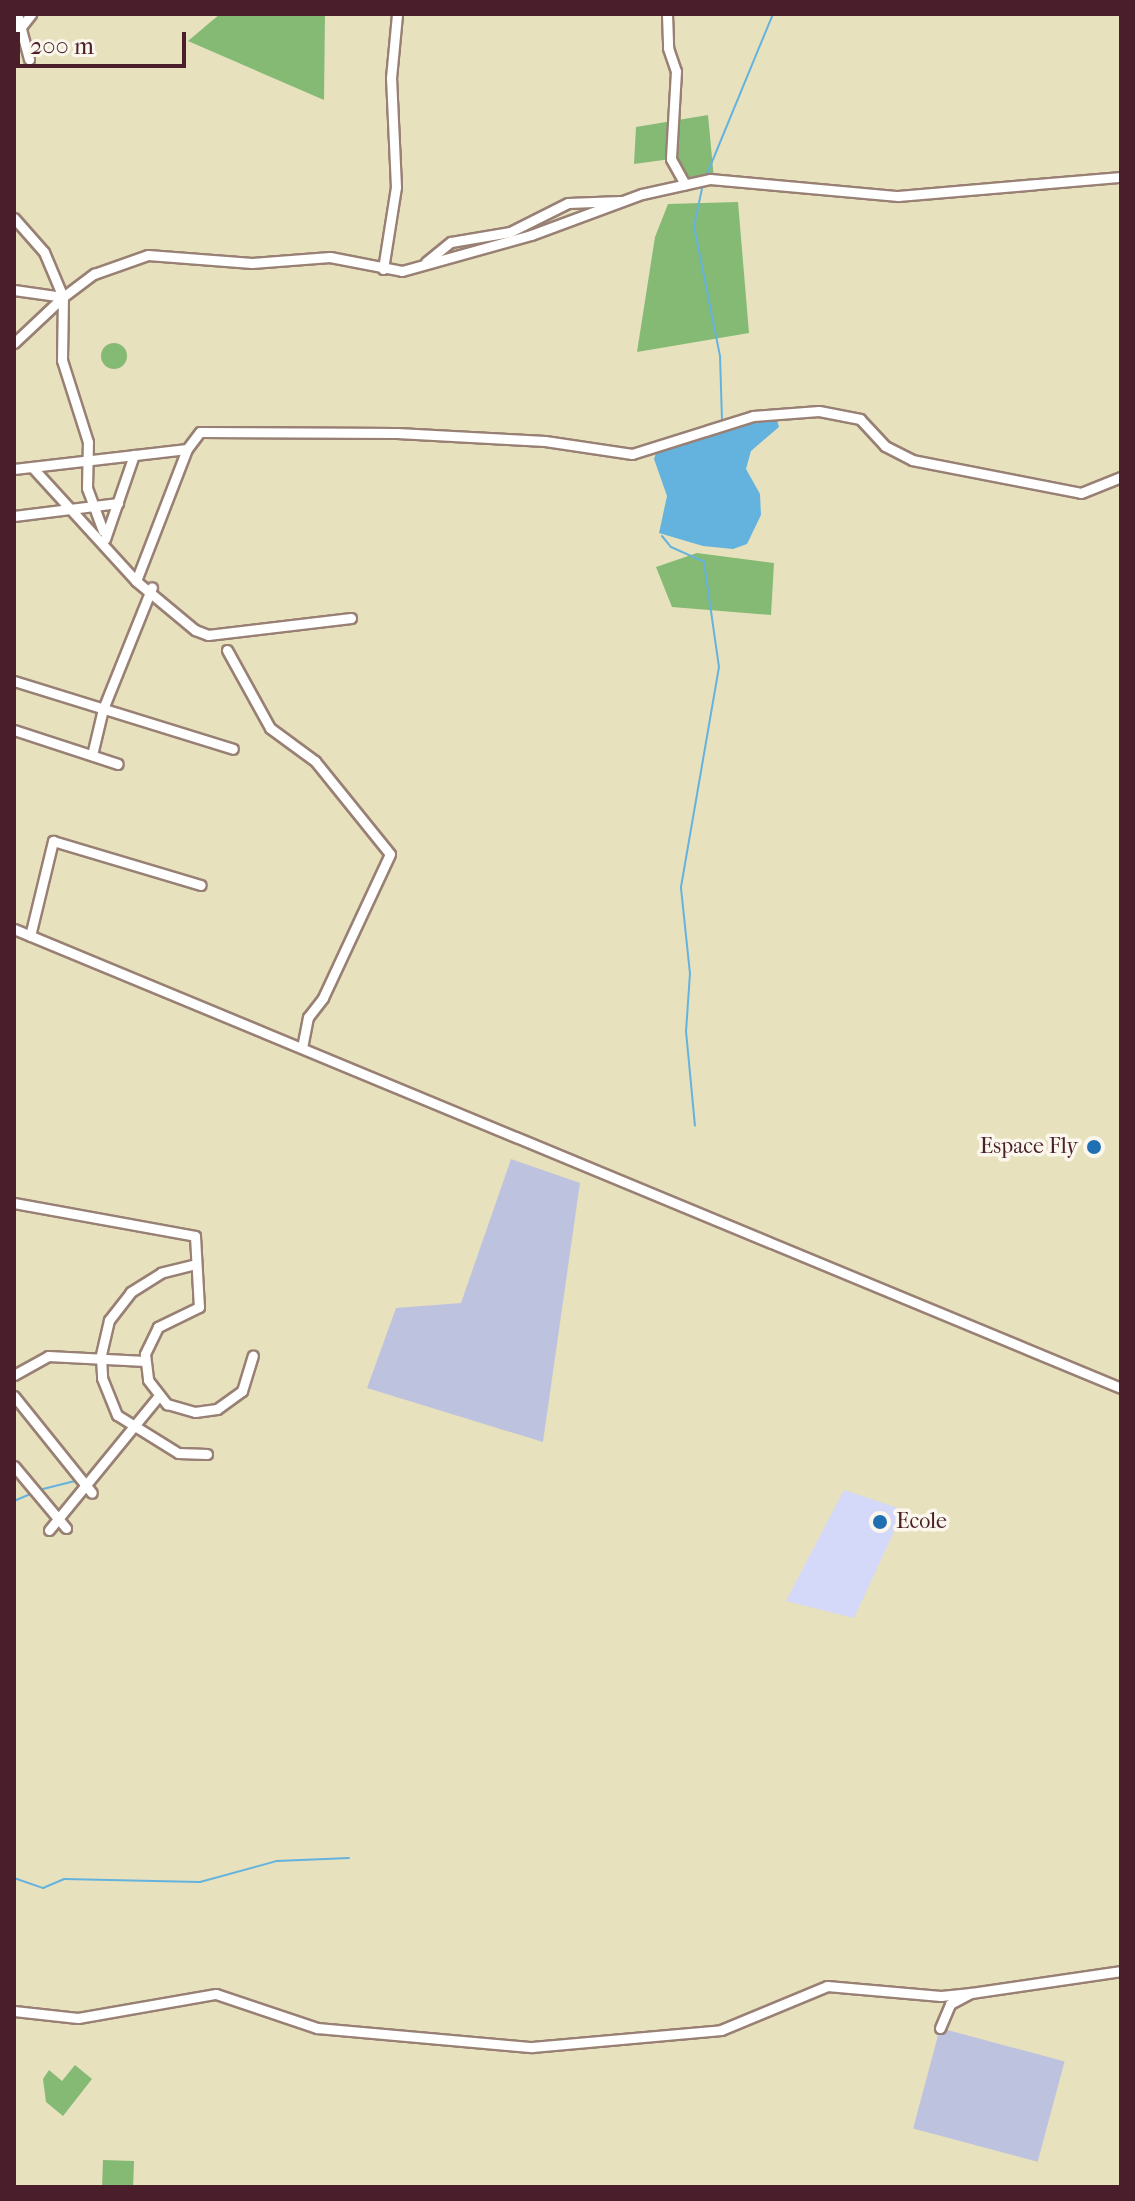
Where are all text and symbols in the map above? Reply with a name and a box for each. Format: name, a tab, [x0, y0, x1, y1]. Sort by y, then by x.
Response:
scale bar	[20, 16, 190, 66]
text: 200 m	[30, 32, 94, 60]
place label: Espace Fly	[980, 1134, 1078, 1160]
marker: Espace Fly	[1085, 1138, 1103, 1156]
place label: Ecole	[896, 1509, 947, 1535]
marker: Ecole	[871, 1513, 889, 1531]

